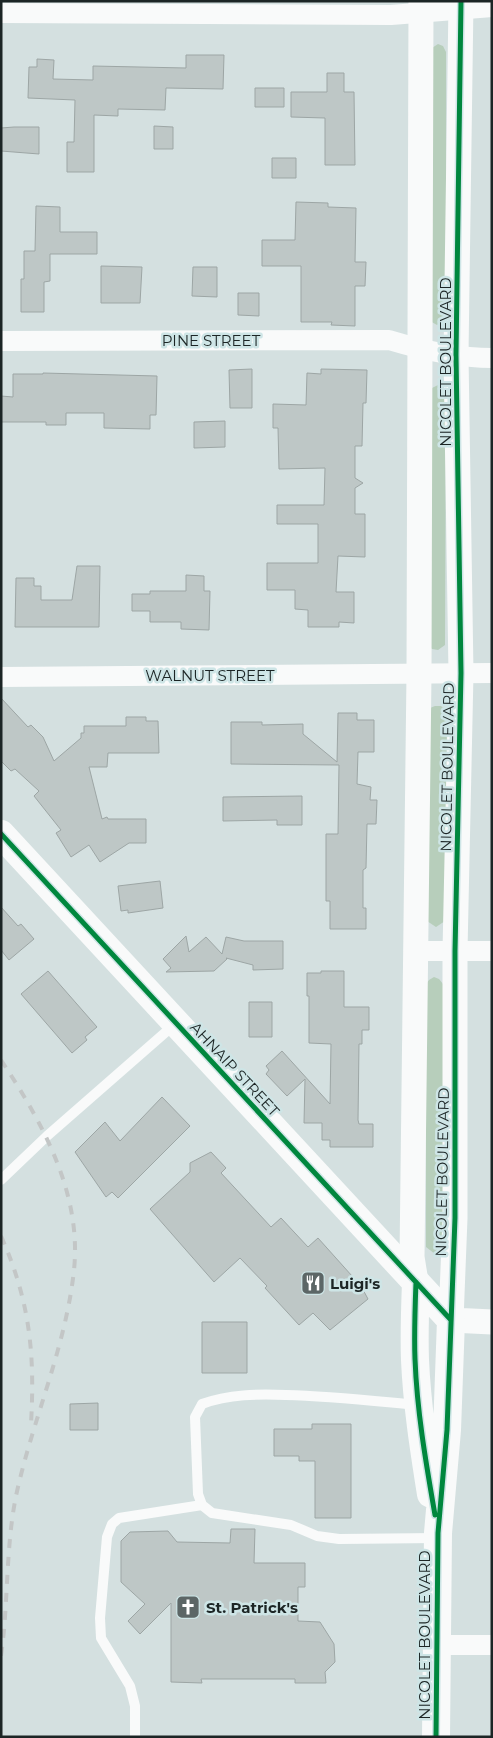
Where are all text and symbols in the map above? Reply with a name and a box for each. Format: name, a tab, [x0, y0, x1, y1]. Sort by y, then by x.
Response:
street label: NICOLET BOULEVARD	[436, 277, 455, 447]
street label: PINE STREET	[162, 331, 261, 350]
street label: WALNUT STREET	[145, 666, 275, 685]
street label: NICOLET BOULEVARD	[436, 682, 458, 852]
street label: AHNAIP STREET	[186, 1018, 284, 1121]
street label: NICOLET BOULEVARD	[431, 1087, 453, 1257]
restaurant icon: Luigi's	[300, 1270, 326, 1296]
place label: Luigi's	[330, 1274, 380, 1293]
street label: NICOLET BOULEVARD	[415, 1550, 434, 1720]
church icon: St. Patrick's	[175, 1594, 201, 1620]
place label: St. Patrick's	[206, 1598, 298, 1617]

